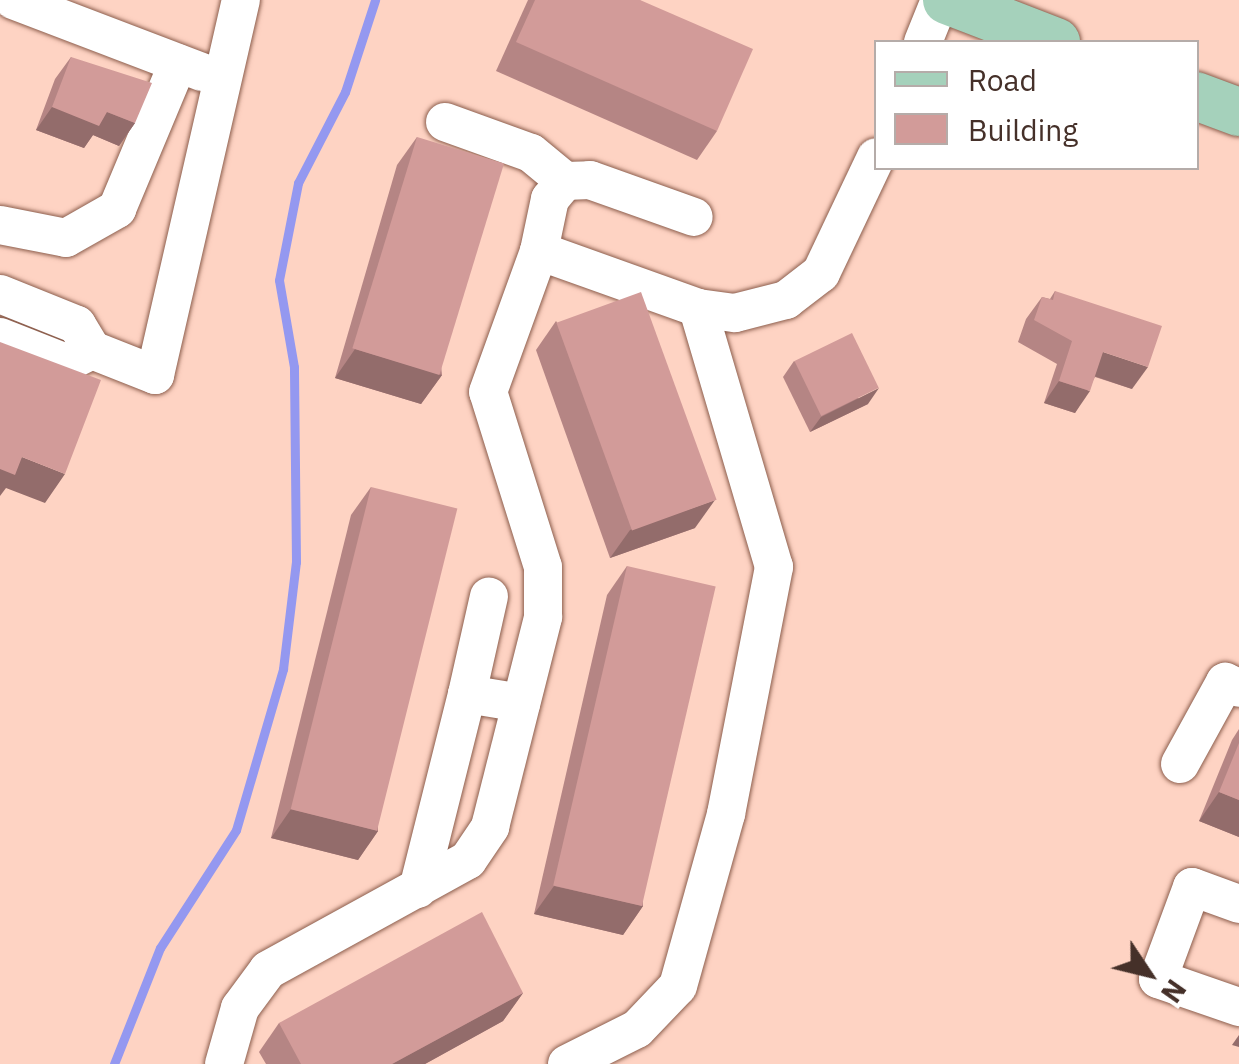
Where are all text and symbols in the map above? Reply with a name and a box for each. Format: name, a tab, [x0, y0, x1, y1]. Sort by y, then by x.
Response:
legend	[874, 40, 1199, 170]
text: Road	[968, 60, 1037, 99]
text: Building	[968, 110, 1078, 149]
north arrow	[1099, 924, 1199, 1024]
text: N	[1153, 973, 1195, 1010]

